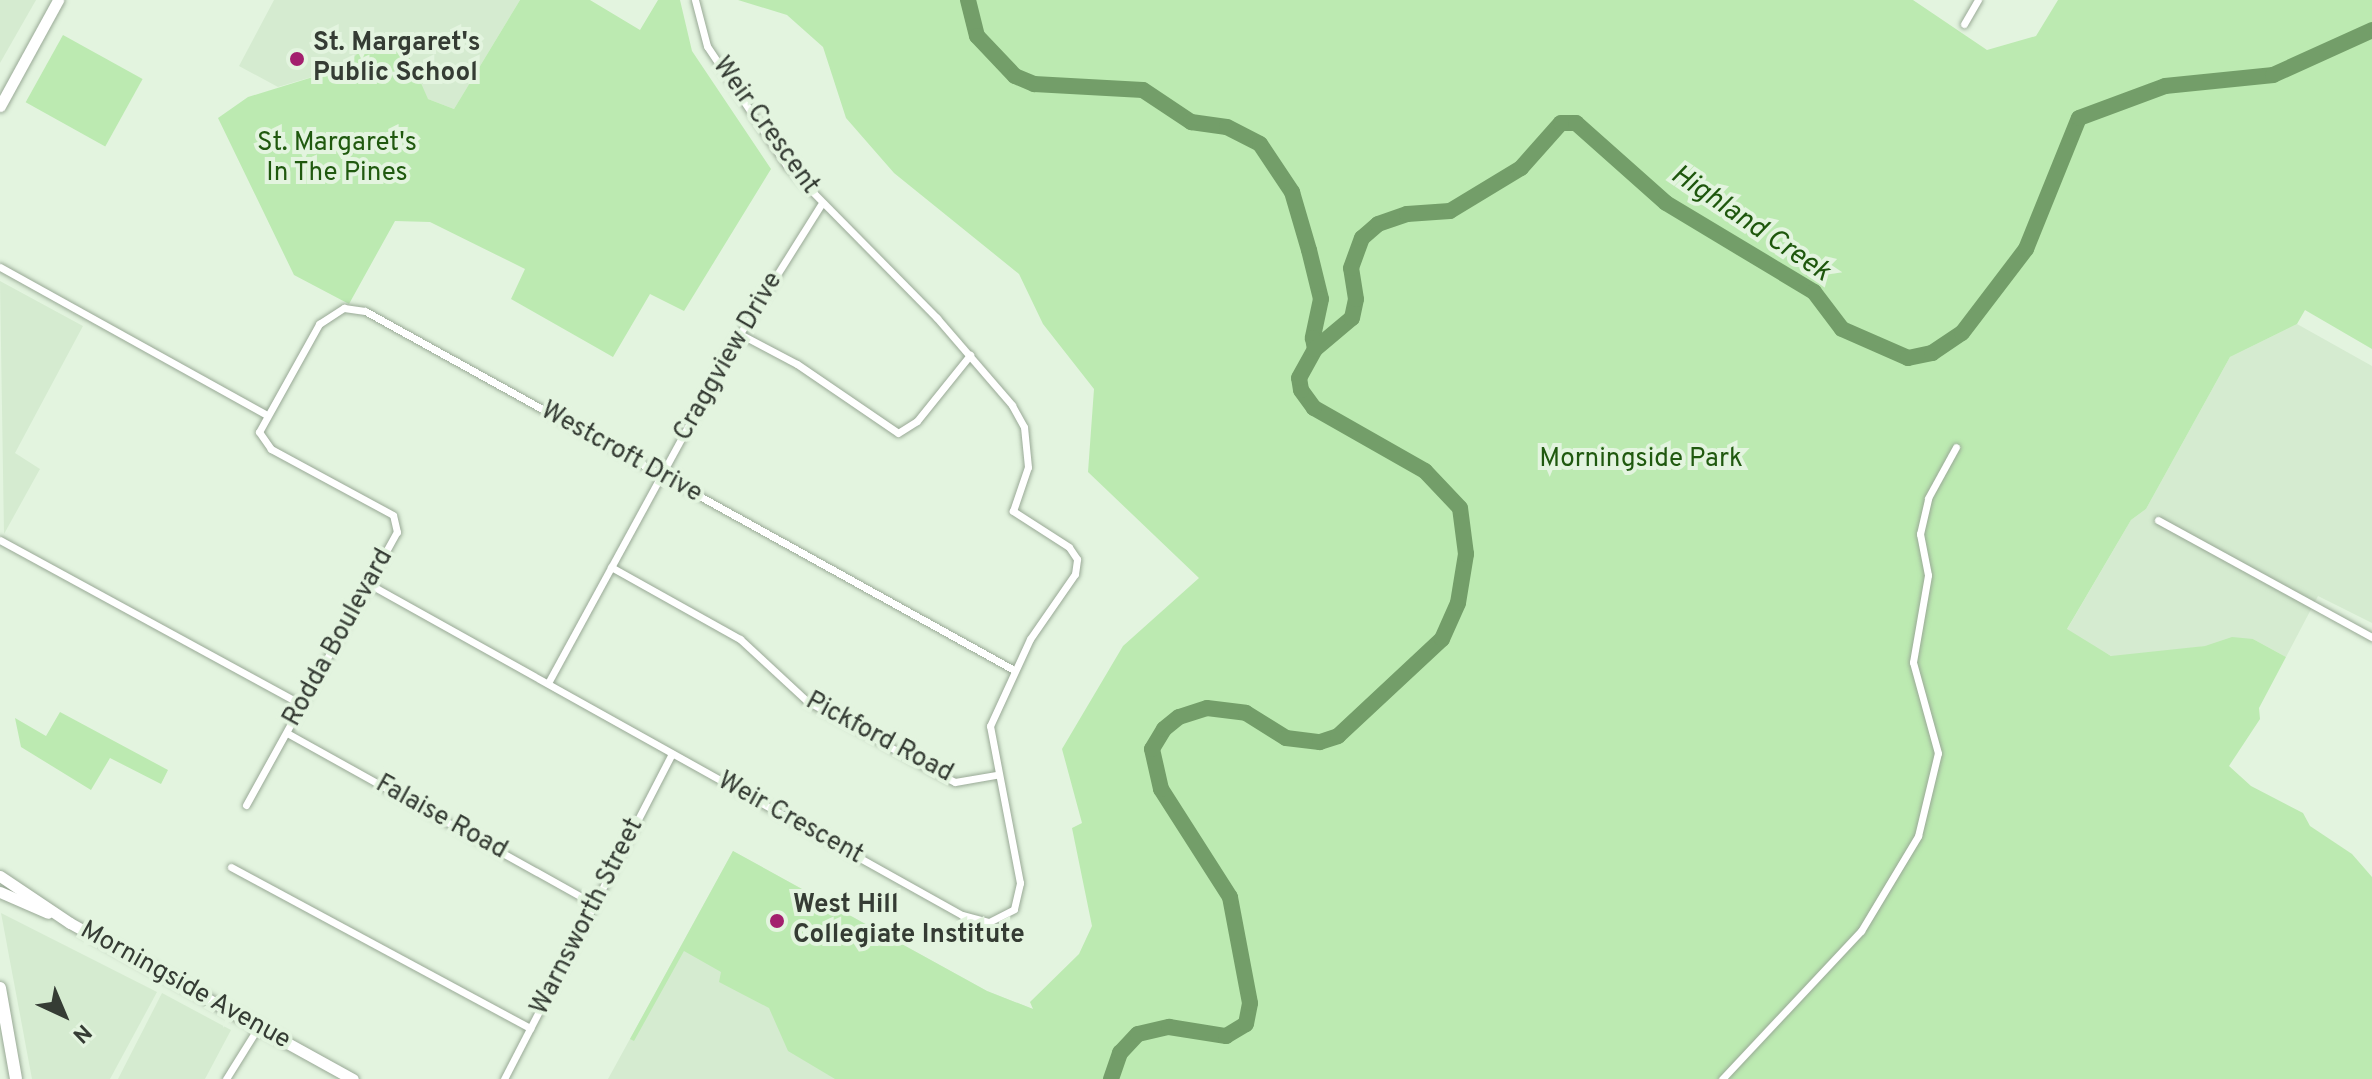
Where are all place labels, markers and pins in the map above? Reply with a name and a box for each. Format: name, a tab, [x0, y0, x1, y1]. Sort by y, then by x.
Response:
place label: St. Margaret's Public School	[313, 28, 481, 90]
marker: St. Margaret's Public School	[288, 50, 306, 68]
place label: West Hill Collegiate Institute	[793, 890, 1025, 952]
marker: West Hill Collegiate Institute	[768, 912, 786, 930]

